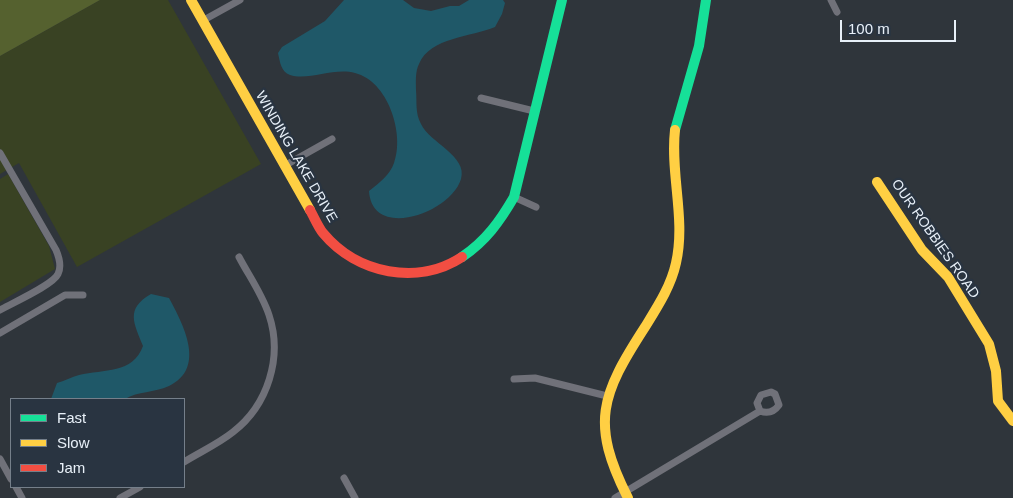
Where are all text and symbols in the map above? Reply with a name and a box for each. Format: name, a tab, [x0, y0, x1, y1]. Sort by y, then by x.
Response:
scale bar	[843, 10, 959, 42]
text: 100 m	[848, 20, 890, 37]
street label: WINDING LAKE DRIVE	[252, 88, 340, 226]
street label: OUR ROBBIES ROAD	[888, 176, 982, 302]
legend	[10, 398, 185, 488]
text: Fast	[57, 409, 86, 426]
text: Slow	[57, 434, 90, 451]
text: Jam	[57, 459, 85, 476]

